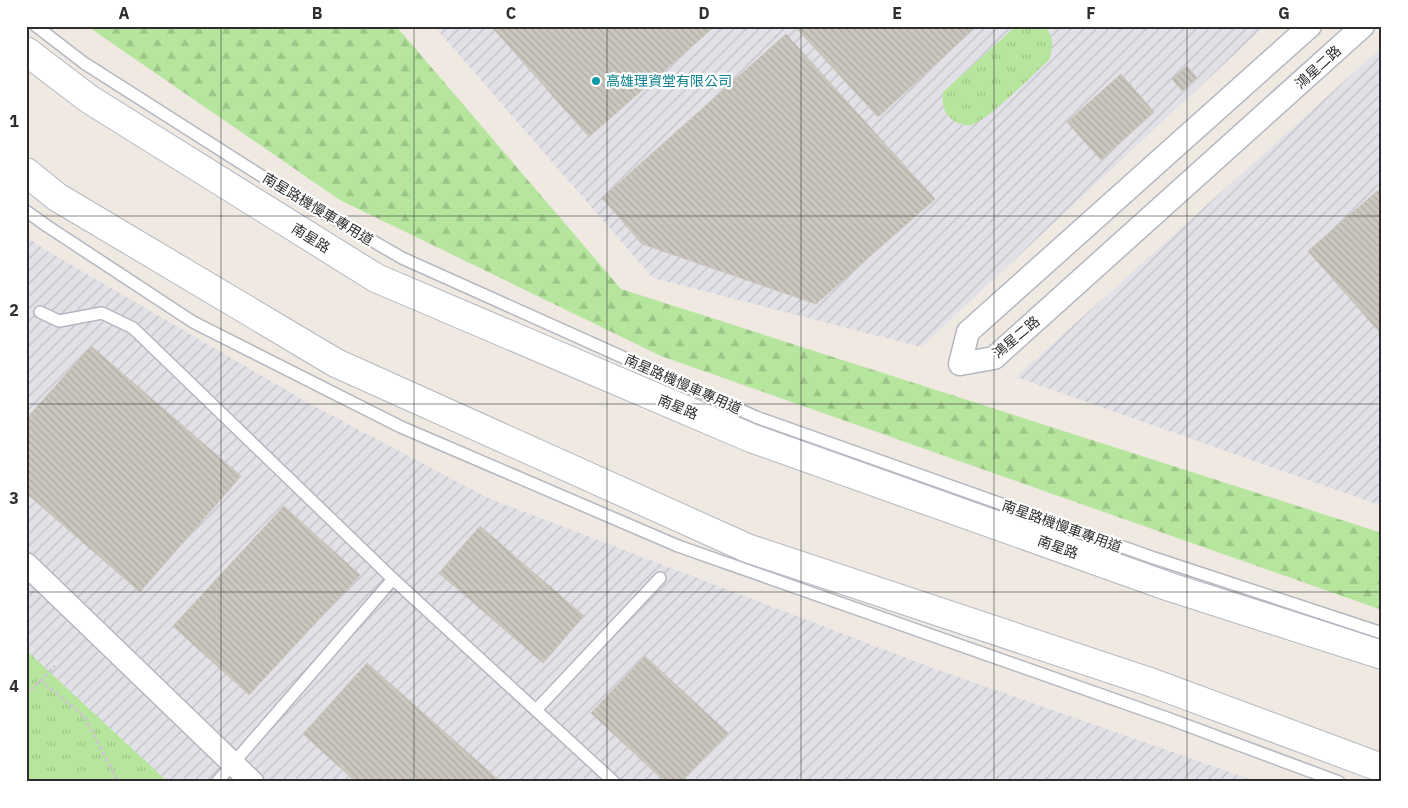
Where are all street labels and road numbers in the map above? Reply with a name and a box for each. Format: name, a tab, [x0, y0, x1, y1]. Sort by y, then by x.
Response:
street label: 鴻星二路	[1291, 42, 1345, 92]
street label: 南星路機慢車專用道	[260, 169, 376, 249]
street label: 南星路	[289, 220, 333, 256]
street label: 鴻星二路	[989, 312, 1043, 362]
street label: 南星路機慢車專用道	[622, 351, 744, 417]
street label: 南星路	[655, 391, 701, 423]
street label: 南星路機慢車專用道	[1000, 497, 1124, 555]
street label: 南星路	[1035, 532, 1081, 562]

